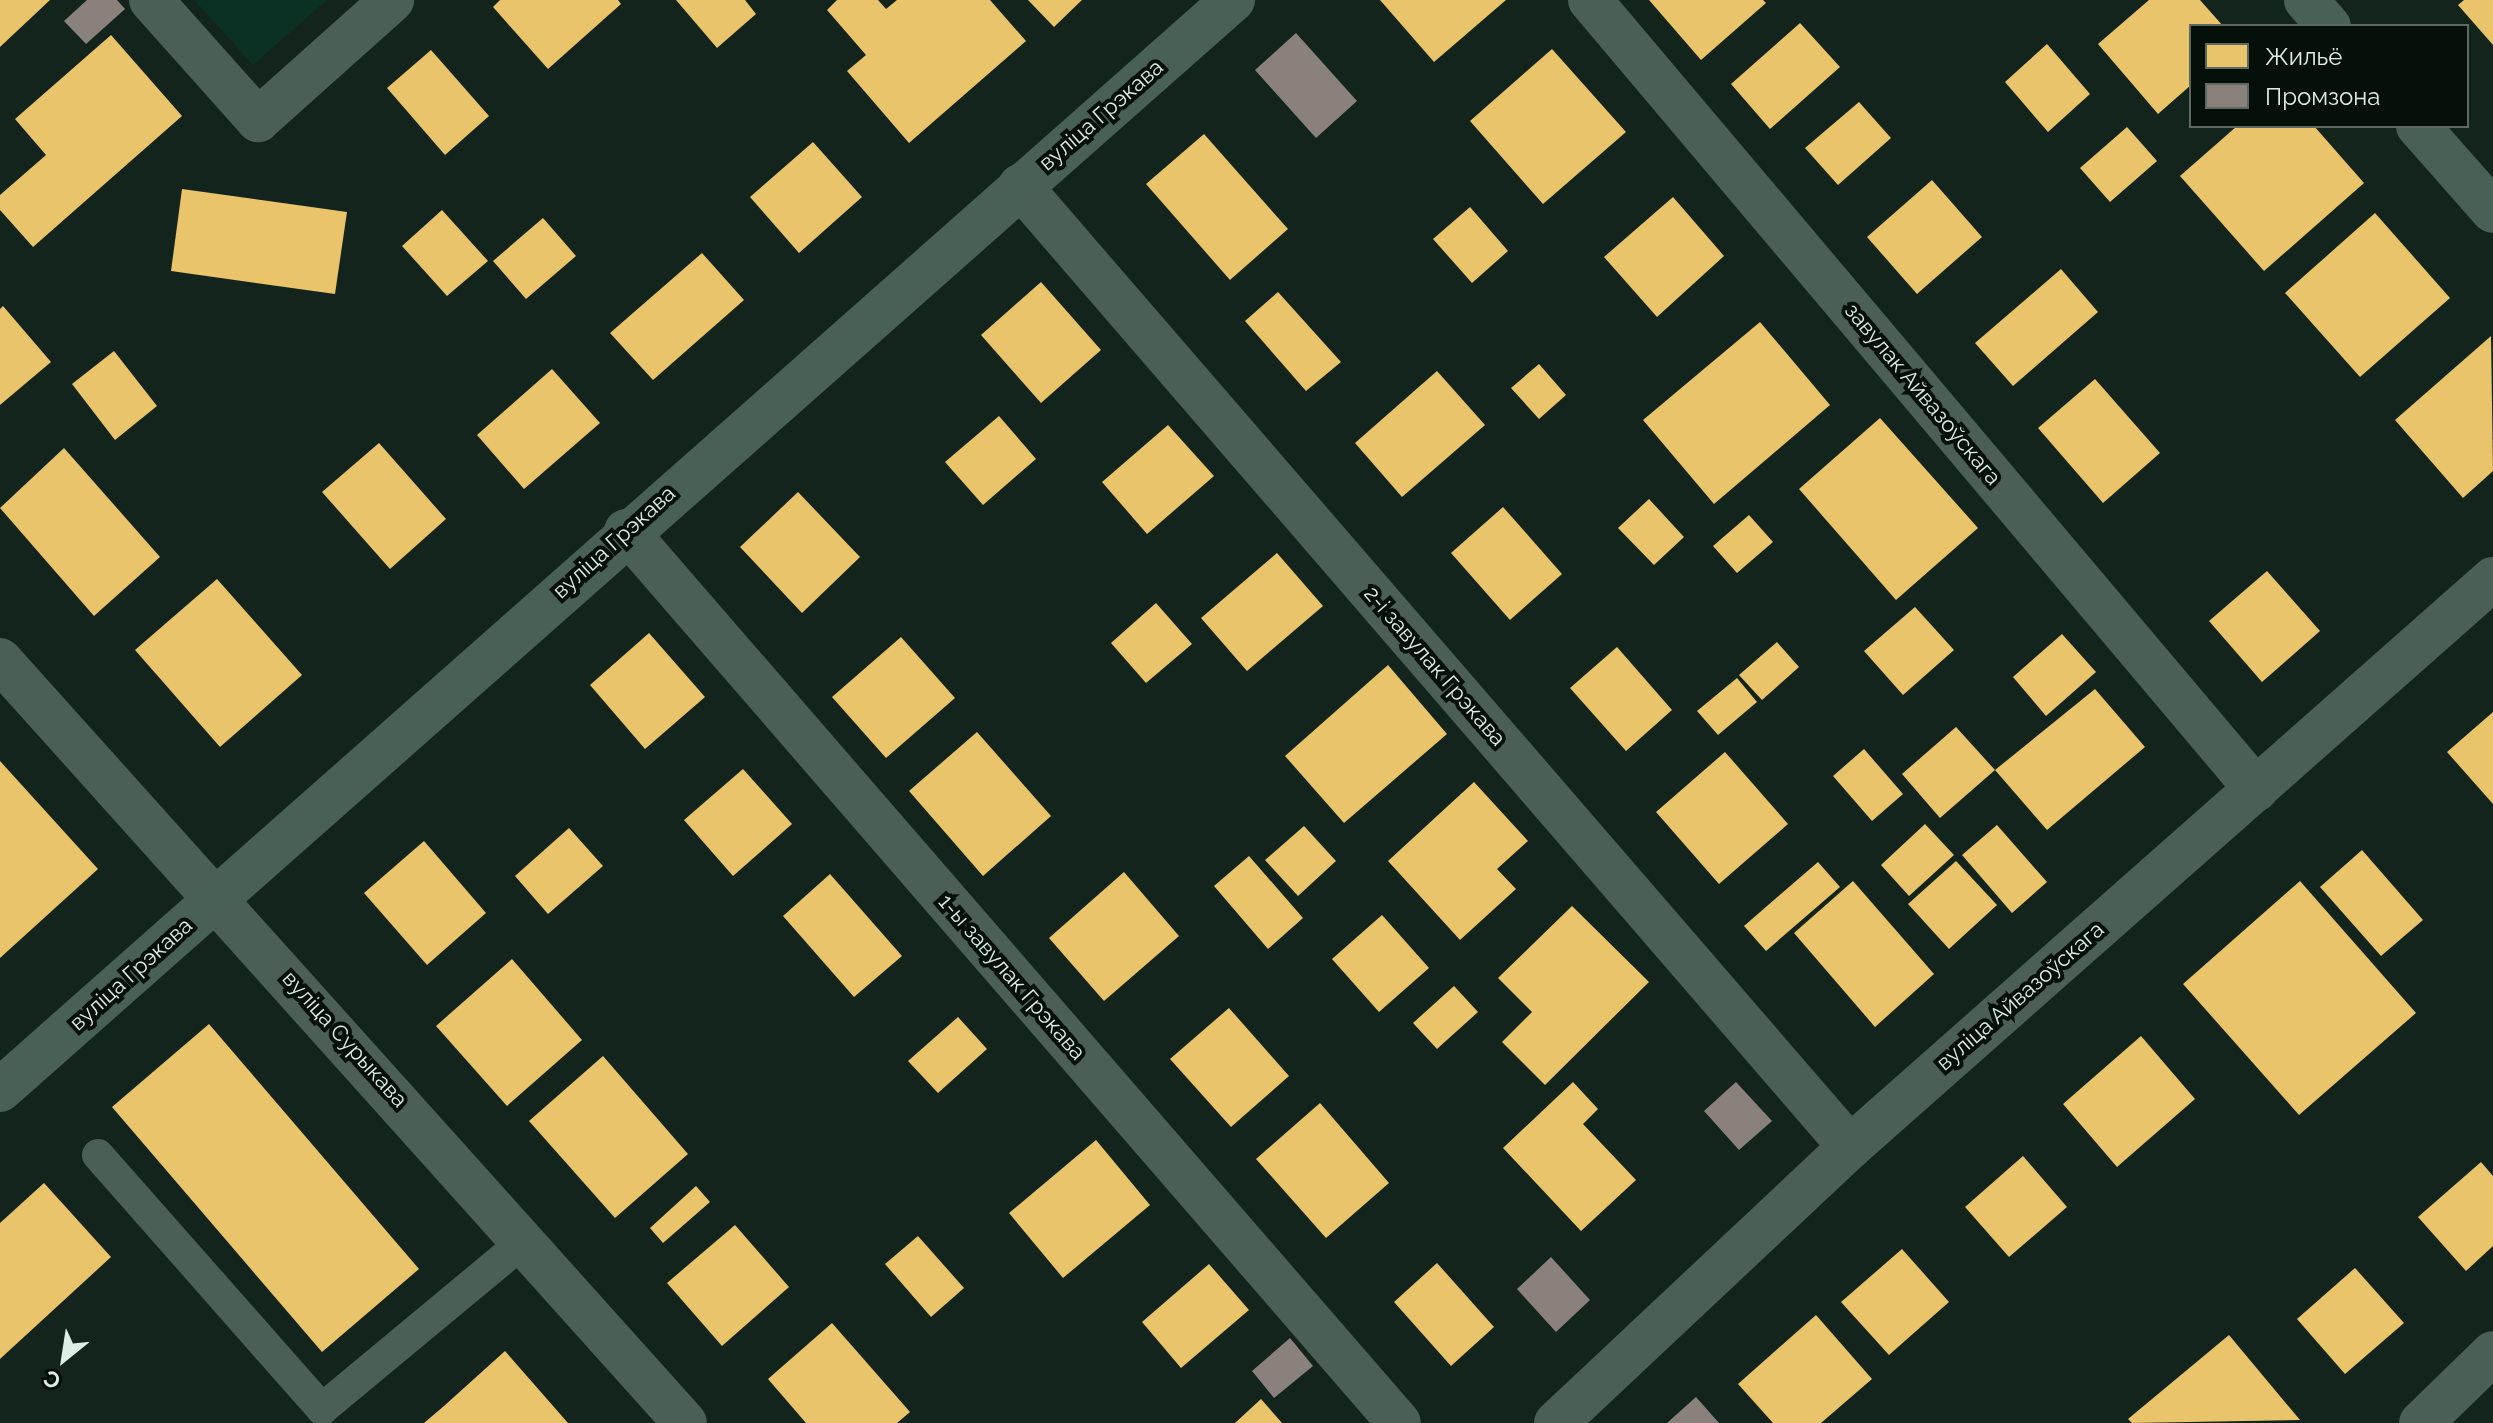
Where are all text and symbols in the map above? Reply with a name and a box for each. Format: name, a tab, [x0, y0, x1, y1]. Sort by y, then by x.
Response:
legend	[2189, 24, 2469, 128]
text: Жильё	[2265, 42, 2342, 71]
street label: вуліца Грэкава	[1034, 54, 1168, 176]
text: Промзона	[2265, 82, 2380, 111]
street label: завулак Айвазоўскага	[1839, 298, 2007, 490]
street label: вуліца Грэкава	[547, 480, 681, 604]
street label: 2-і завулак Грэкава	[1359, 581, 1511, 751]
street label: 1-ы завулак Грэкава	[933, 889, 1091, 1065]
street label: вуліца Грэкава	[64, 912, 198, 1036]
street label: вуліца Айвазоўскага	[1931, 916, 2109, 1076]
street label: вуліца Сурыкава	[277, 966, 413, 1112]
north arrow	[24, 1319, 104, 1399]
text: С	[39, 1365, 65, 1395]

